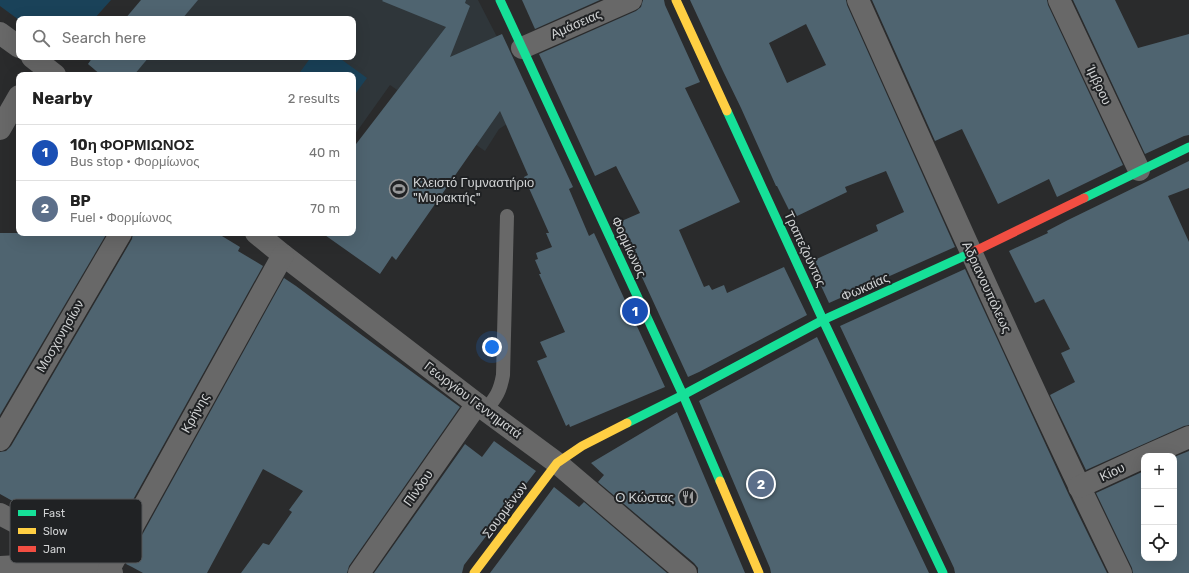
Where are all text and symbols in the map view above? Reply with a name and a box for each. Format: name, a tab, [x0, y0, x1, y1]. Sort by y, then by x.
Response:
street label: Αμάσειας	[548, 6, 604, 42]
search box	[16, 16, 356, 60]
icon: search	[30, 27, 52, 49]
text: Search here	[62, 29, 146, 47]
street label: Ίμβρου	[1083, 62, 1115, 107]
text: Nearby	[32, 88, 93, 108]
text: 2 results	[288, 91, 340, 106]
text: 10η ΦΟΡΜΙΩΝΟΣ	[70, 136, 194, 154]
text: 1	[42, 145, 48, 160]
text: 40 m	[309, 145, 340, 160]
text: Bus stop · Φορμίωνος	[70, 154, 199, 169]
place label: Κλειστό Γυμναστήριο "Μυρακτής"	[413, 175, 534, 205]
sports icon: Κλειστό Γυμναστήριο "Μυρακτής"	[388, 178, 410, 200]
text: BP	[70, 192, 91, 210]
text: 2	[41, 201, 49, 216]
text: 70 m	[310, 201, 340, 216]
street label: Τραπεζούντος	[781, 209, 829, 289]
text: Fuel · Φορμίωνος	[70, 210, 172, 225]
street label: Φορμίωνος	[608, 214, 650, 280]
street label: Αδριανουπόλεως	[959, 239, 1015, 335]
street label: Φωκαίας	[839, 270, 891, 304]
pin: 1	[622, 296, 648, 326]
street label: Μοσχονησίων	[33, 297, 87, 375]
your location	[482, 337, 502, 357]
street label: Γεωργίου Γεννηματά	[421, 358, 525, 442]
street label: Κρήνης	[178, 390, 212, 436]
map controls	[1141, 453, 1177, 561]
button: +	[1141, 453, 1177, 489]
street label: Κίου	[1097, 460, 1127, 484]
street label: Πίνδου	[400, 467, 436, 509]
pin: 2	[748, 469, 774, 499]
street label: Σουρμένων	[479, 479, 531, 541]
restaurant icon: Ο Κώστας	[677, 486, 699, 508]
button: −	[1141, 489, 1177, 525]
place label: Ο Κώστας	[615, 490, 674, 505]
legend	[10, 499, 142, 563]
text: Fast	[43, 507, 66, 520]
text: Slow	[43, 525, 68, 538]
button: locate	[1141, 525, 1177, 561]
text: Jam	[43, 543, 66, 556]

